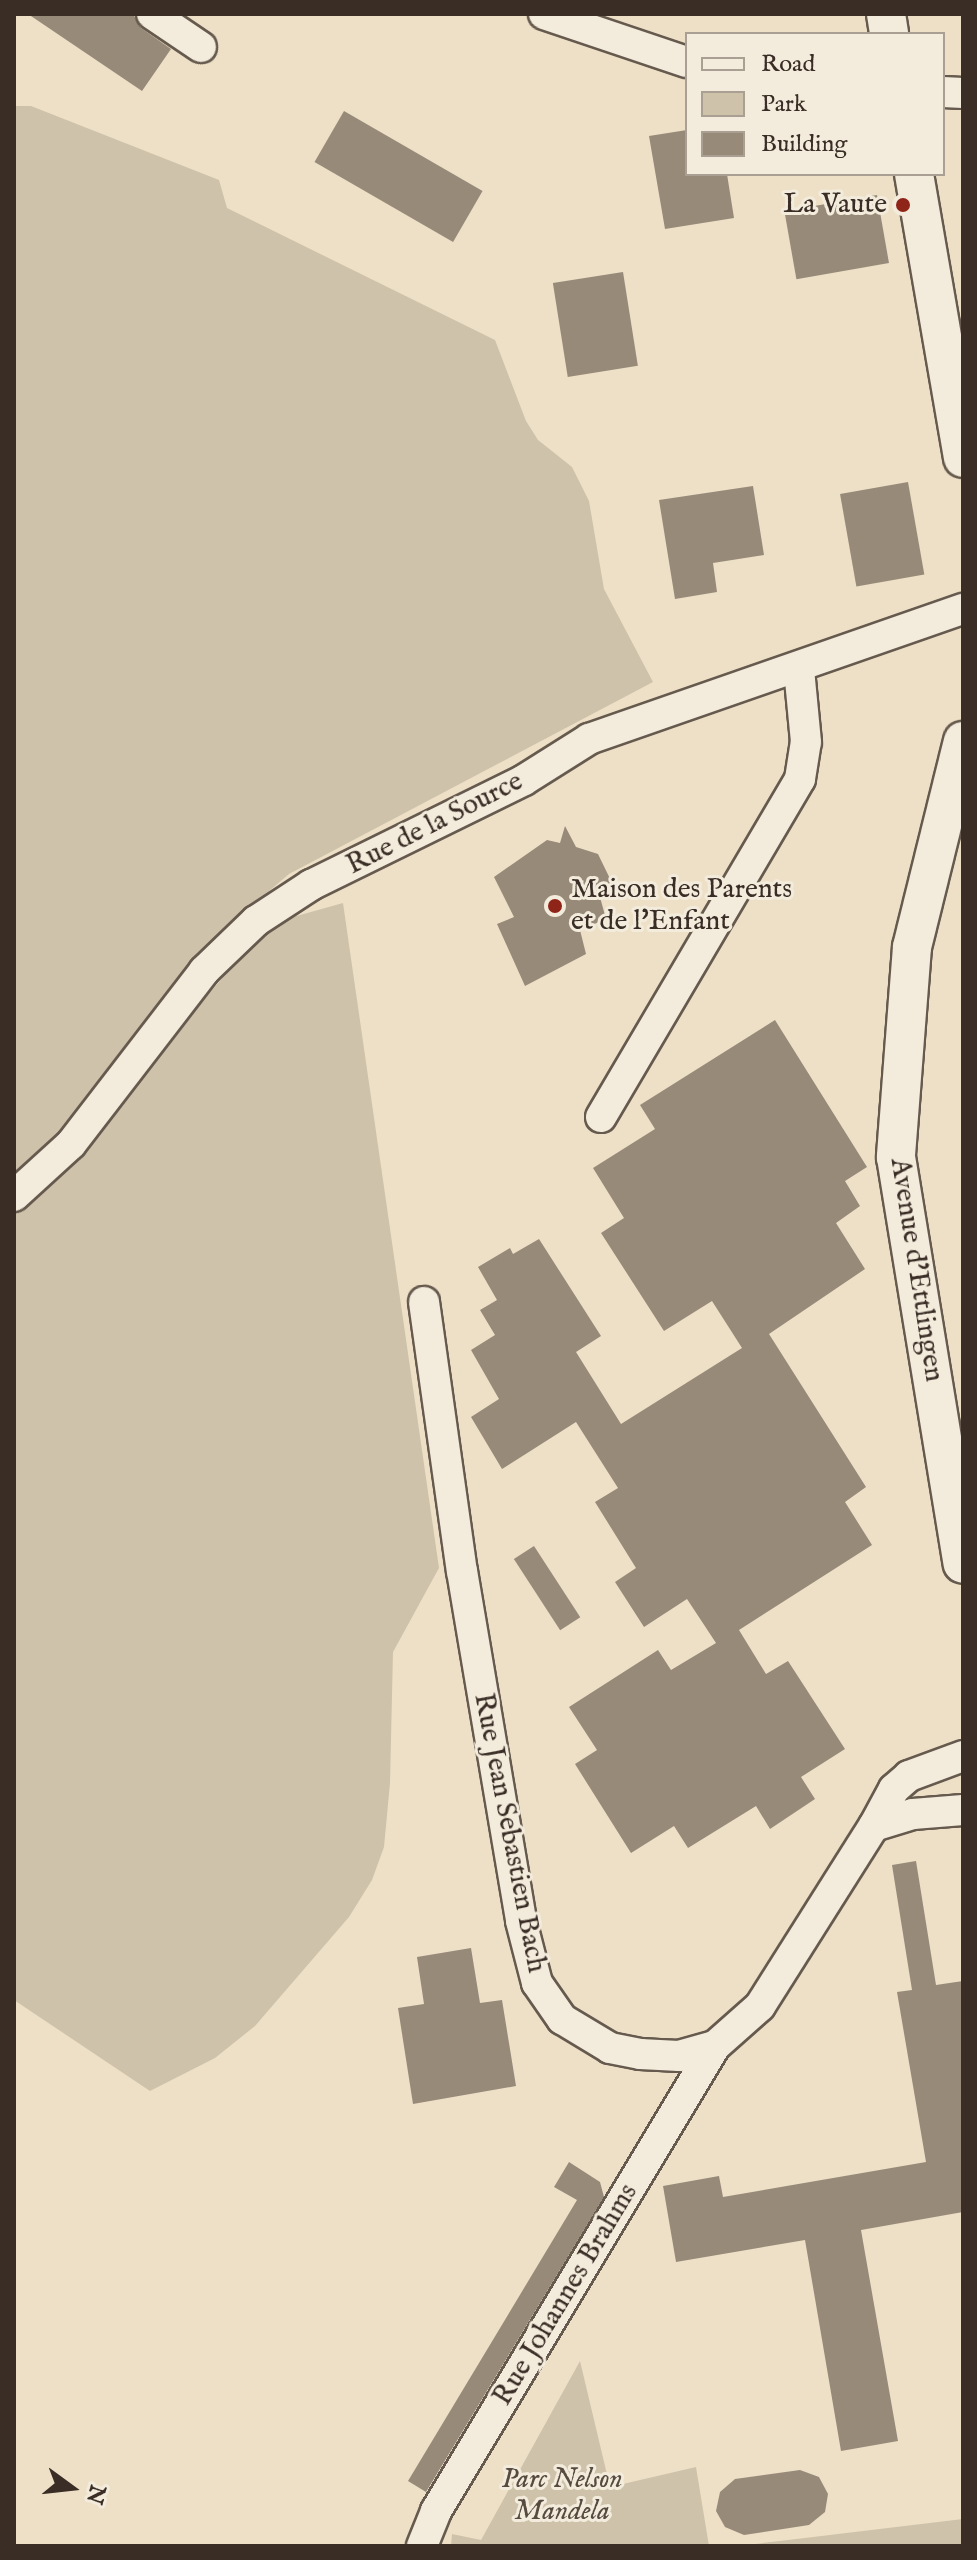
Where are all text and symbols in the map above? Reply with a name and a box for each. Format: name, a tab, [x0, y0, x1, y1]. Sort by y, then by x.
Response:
legend	[685, 32, 945, 176]
text: Road	[761, 49, 815, 80]
text: Park	[761, 89, 807, 120]
text: Building	[761, 129, 847, 160]
place label: La Vaute	[783, 188, 887, 222]
marker: La Vaute	[894, 196, 912, 214]
street label: Rue de la Source	[341, 765, 529, 883]
place label: Maison des Parents et de l'Enfant	[571, 873, 792, 939]
marker: Maison des Parents et de l'Enfant	[546, 897, 564, 915]
street label: Avenue d'Ettlingen	[882, 1156, 950, 1384]
street label: Rue Jean Sebastien Bach	[465, 1690, 553, 1976]
street label: Rue Johannes Brahms	[486, 2178, 646, 2412]
north arrow	[32, 2448, 112, 2528]
park label: Parc Nelson Mandela	[501, 2463, 623, 2529]
text: N	[79, 2481, 111, 2507]

